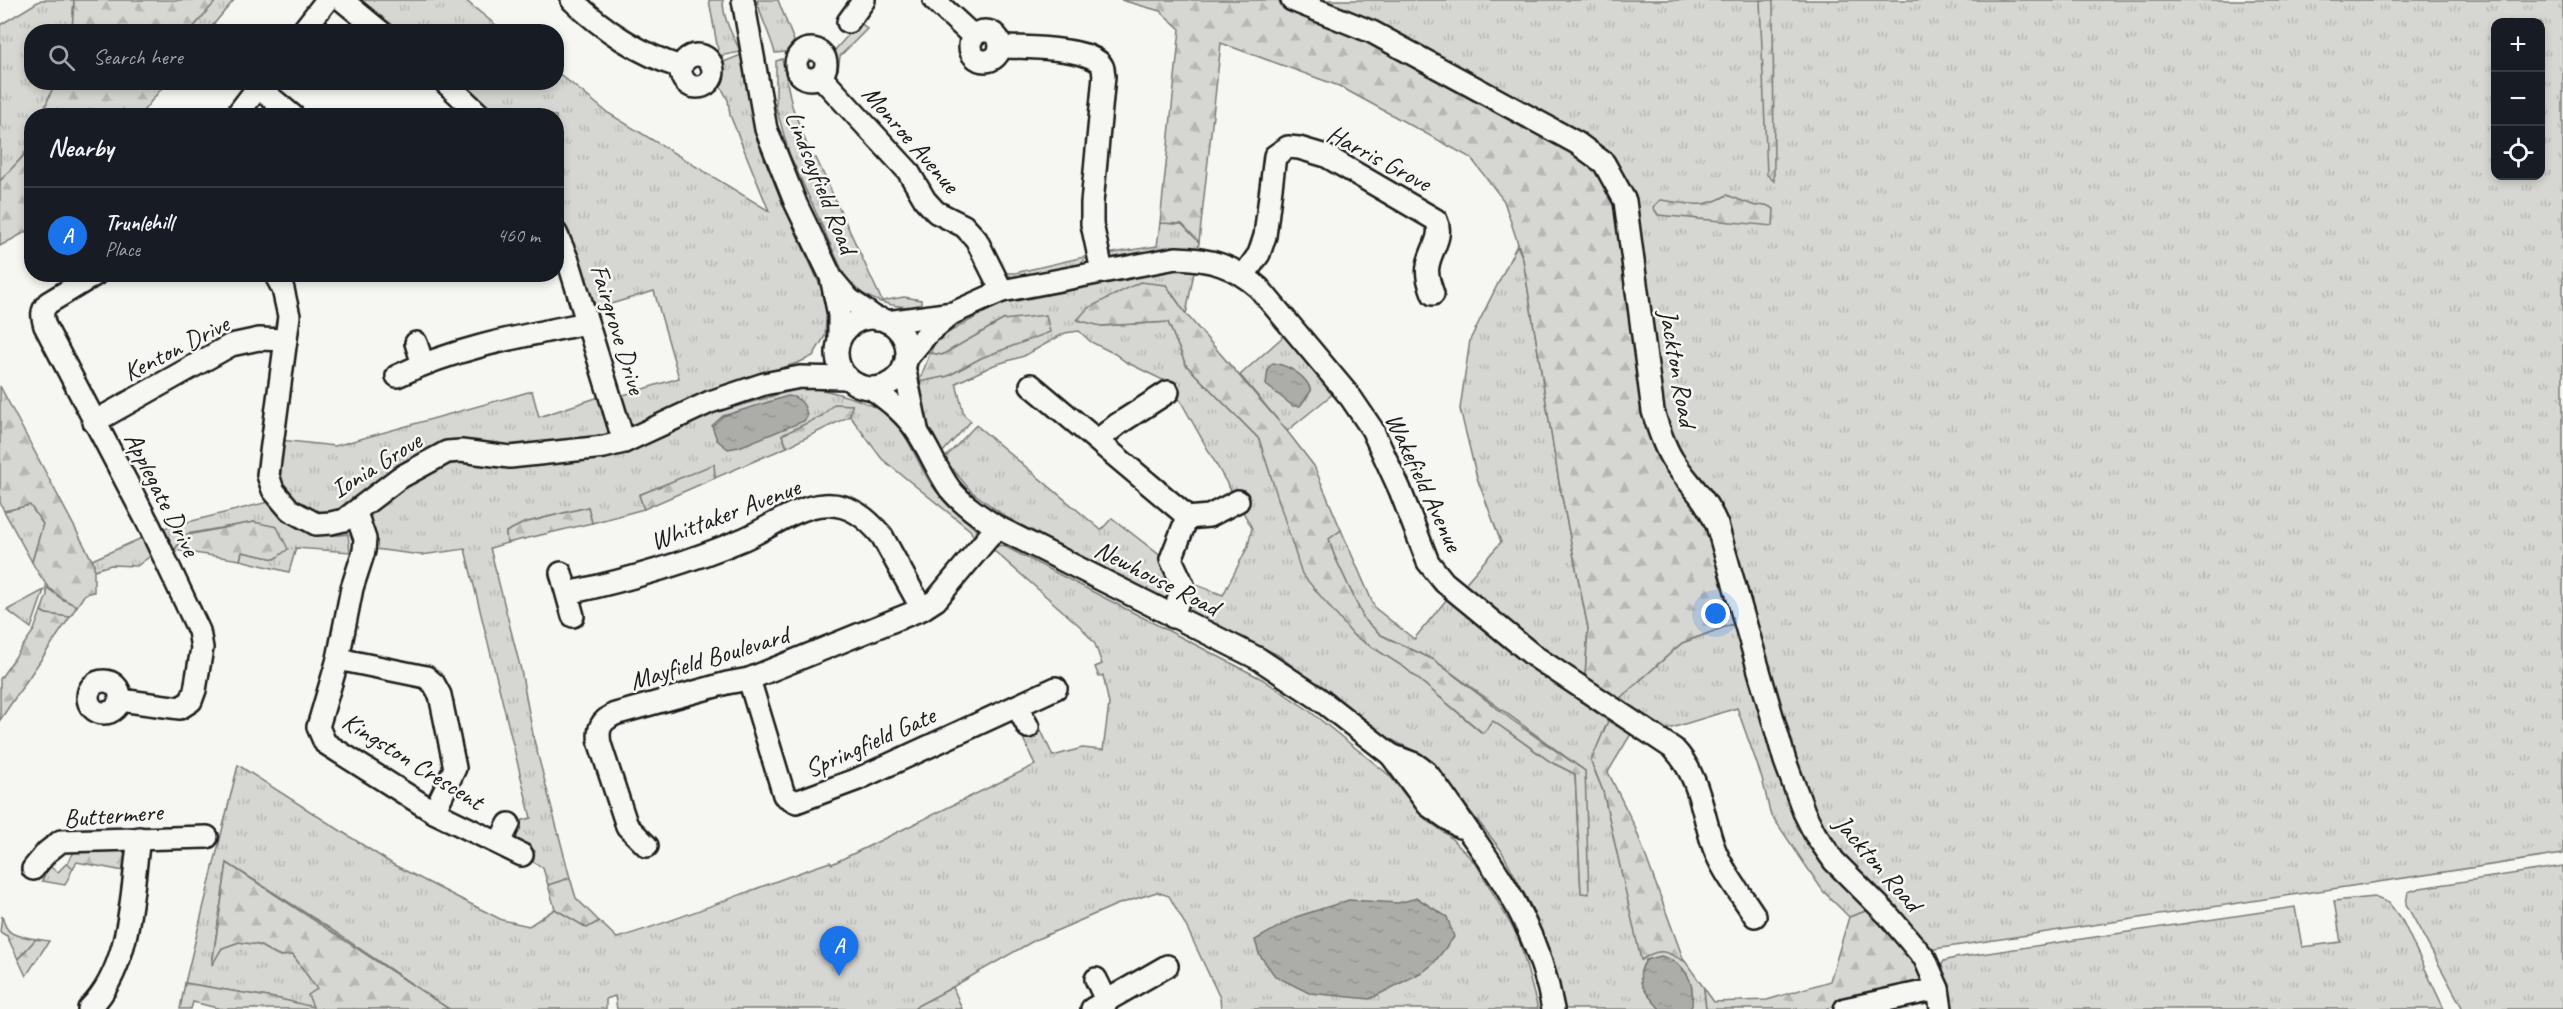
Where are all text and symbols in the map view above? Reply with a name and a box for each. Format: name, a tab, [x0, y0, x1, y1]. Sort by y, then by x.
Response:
map controls	[2491, 18, 2545, 180]
button: +	[2491, 18, 2545, 72]
search box	[24, 24, 564, 90]
icon: search	[45, 41, 78, 74]
text: Search here	[93, 43, 183, 71]
button: −	[2491, 72, 2545, 126]
street label: Monroe Avenue	[855, 78, 968, 201]
street label: Lindsayfield Road	[777, 106, 866, 262]
street label: Harris Grove	[1321, 117, 1439, 200]
button: locate	[2491, 126, 2545, 180]
text: Nearby	[48, 131, 113, 164]
text: Trunlehill	[105, 209, 173, 237]
text: A	[62, 223, 73, 248]
text: 460 m	[497, 223, 540, 248]
text: Place	[105, 237, 140, 262]
street label: Fairgrove Drive	[583, 260, 654, 399]
street label: Jackton Road	[1651, 305, 1705, 433]
street label: Kenton Drive	[118, 306, 237, 389]
street label: Wakefield Avenue	[1378, 407, 1471, 558]
street label: Ionia Grove	[324, 423, 429, 506]
street label: Applegate Drive	[117, 426, 208, 563]
street label: Whittaker Avenue	[646, 470, 806, 558]
street label: Newhouse Road	[1089, 532, 1228, 625]
your location	[1701, 599, 1730, 628]
street label: Mayfield Boulevard	[626, 617, 796, 698]
street label: Springfield Gate	[800, 698, 943, 785]
street label: Kingston Crescent	[336, 704, 492, 819]
street label: Buttermere	[62, 795, 166, 835]
street label: Jackton Road	[1826, 806, 1932, 921]
pin: A	[820, 926, 858, 976]

